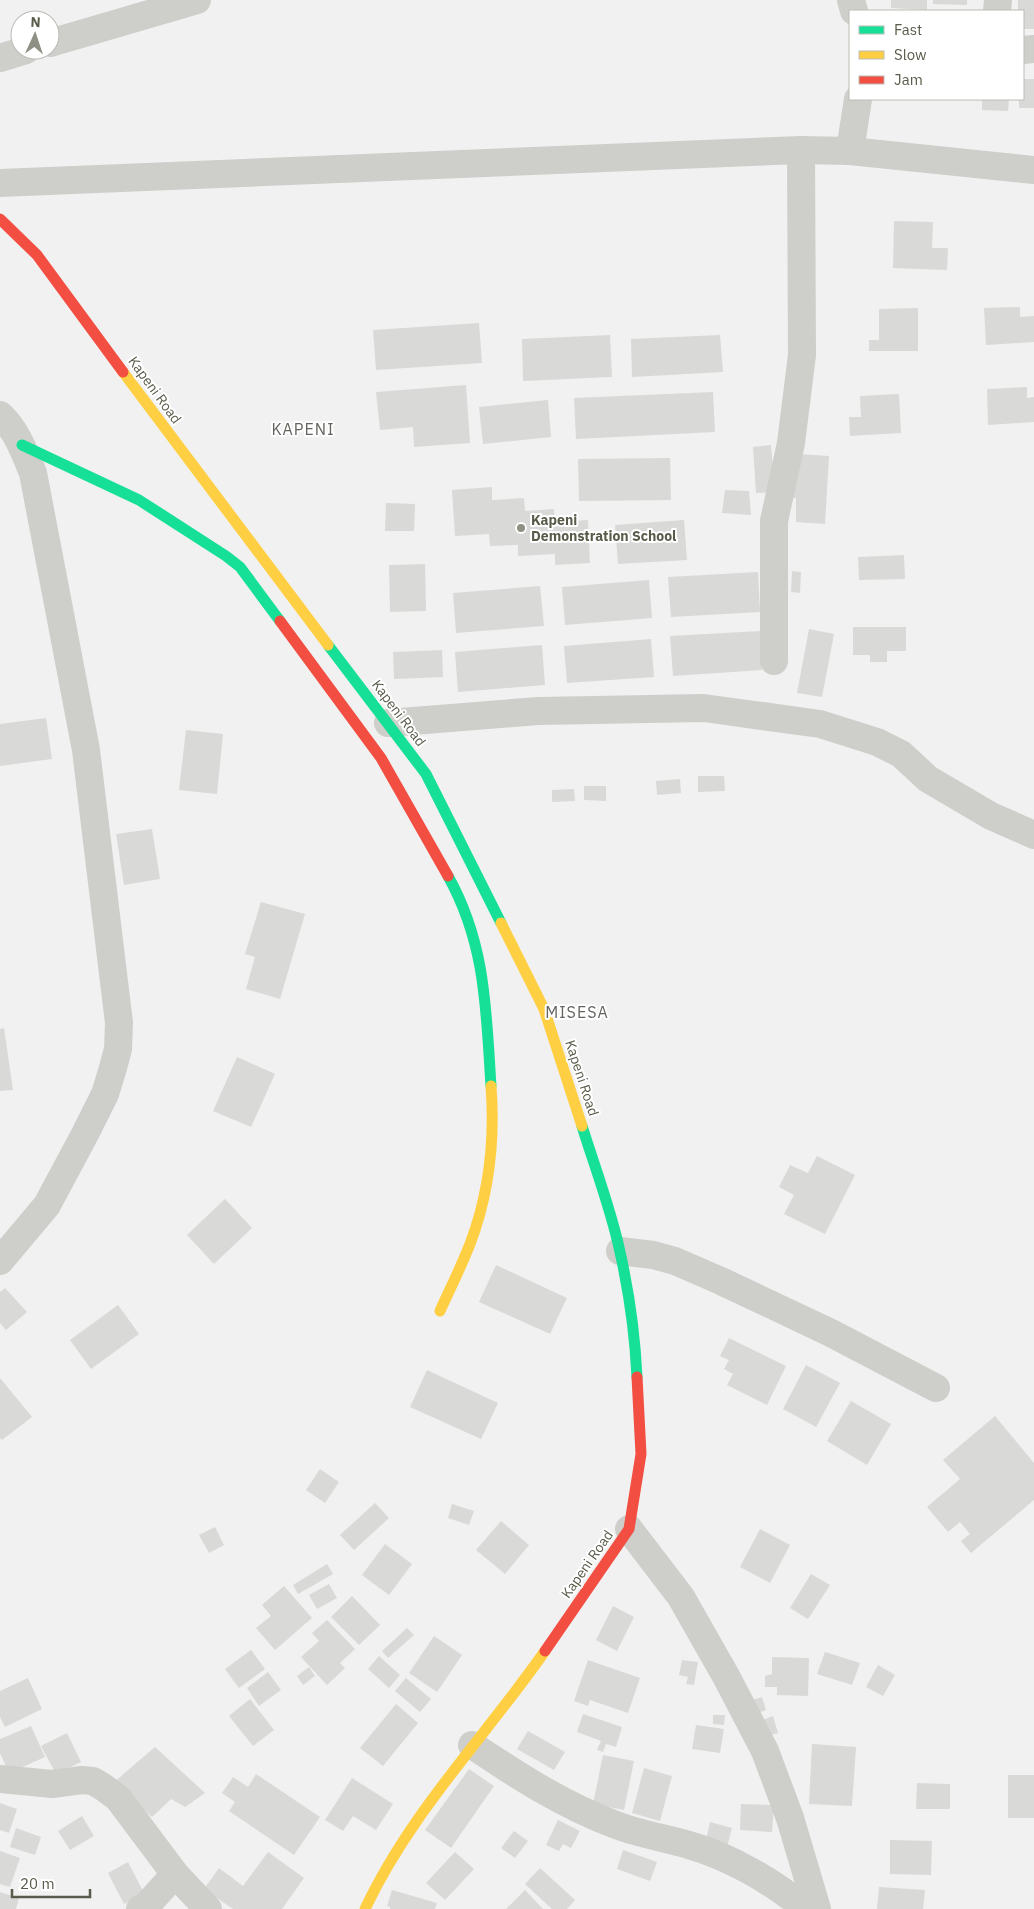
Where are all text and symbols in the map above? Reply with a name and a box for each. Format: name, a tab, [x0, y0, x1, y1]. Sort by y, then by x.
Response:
north arrow	[10, 10, 60, 60]
legend	[849, 10, 1024, 100]
text: N	[30, 13, 41, 31]
text: Fast	[894, 20, 922, 39]
text: Slow	[894, 45, 927, 64]
text: Jam	[894, 70, 923, 89]
street label: Kapeni Road	[125, 353, 185, 427]
district label: KAPENI	[271, 419, 335, 439]
place label: Kapeni Demonstration School	[531, 511, 676, 545]
marker: Kapeni Demonstration School	[515, 522, 527, 534]
street label: Kapeni Road	[368, 676, 430, 750]
district label: MISESA	[545, 1002, 609, 1022]
street label: Kapeni Road	[561, 1038, 603, 1118]
street label: Kapeni Road	[557, 1527, 617, 1601]
scale bar	[12, 1866, 90, 1898]
text: 20 m	[20, 1874, 55, 1893]

